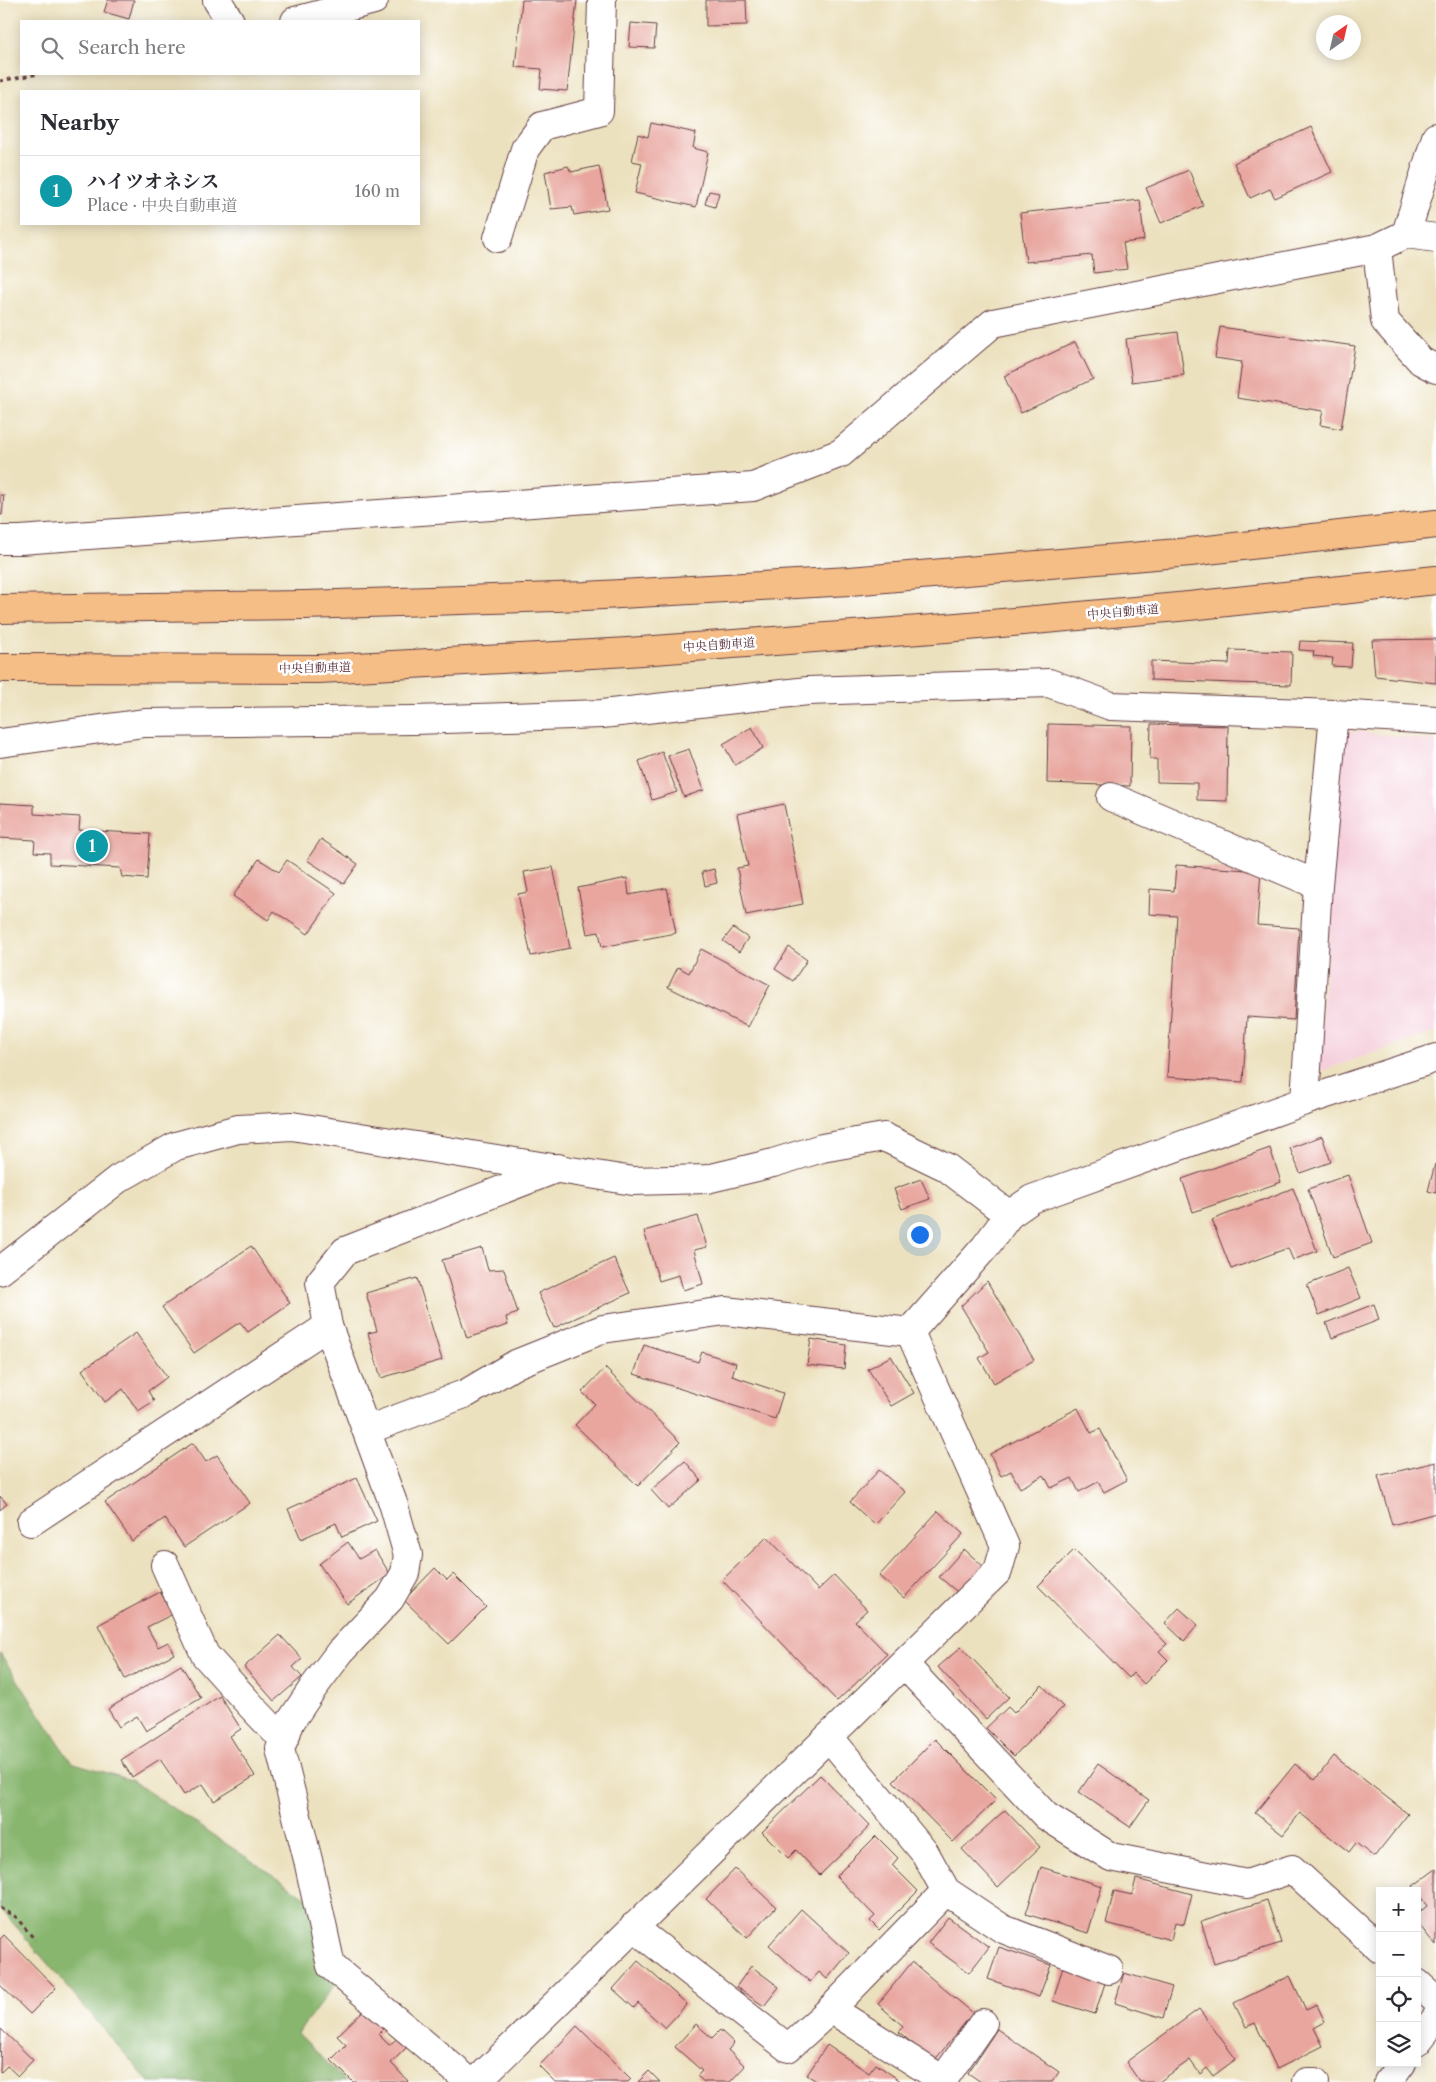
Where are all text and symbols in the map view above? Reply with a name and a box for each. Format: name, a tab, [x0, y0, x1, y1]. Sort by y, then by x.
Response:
north arrow	[1316, 15, 1361, 60]
search box	[20, 20, 420, 75]
icon: search	[38, 34, 66, 62]
text: Search here	[78, 36, 186, 59]
text: Nearby	[40, 110, 119, 135]
text: ハイツオネシス	[87, 170, 219, 193]
text: 1	[52, 181, 60, 201]
text: 160 m	[355, 181, 400, 201]
text: Place · 中央自動車道	[87, 195, 237, 215]
street label: 中央自動車道	[1086, 601, 1159, 622]
street label: 中央自動車道	[683, 635, 755, 654]
street label: 中央自動車道	[279, 659, 351, 676]
pin: 1	[76, 827, 108, 865]
your location	[907, 1222, 933, 1248]
map controls	[1376, 1887, 1421, 2067]
button: +	[1376, 1887, 1421, 1932]
button: −	[1376, 1932, 1421, 1977]
button: locate	[1376, 1977, 1421, 2022]
button: layers	[1376, 2022, 1421, 2067]

